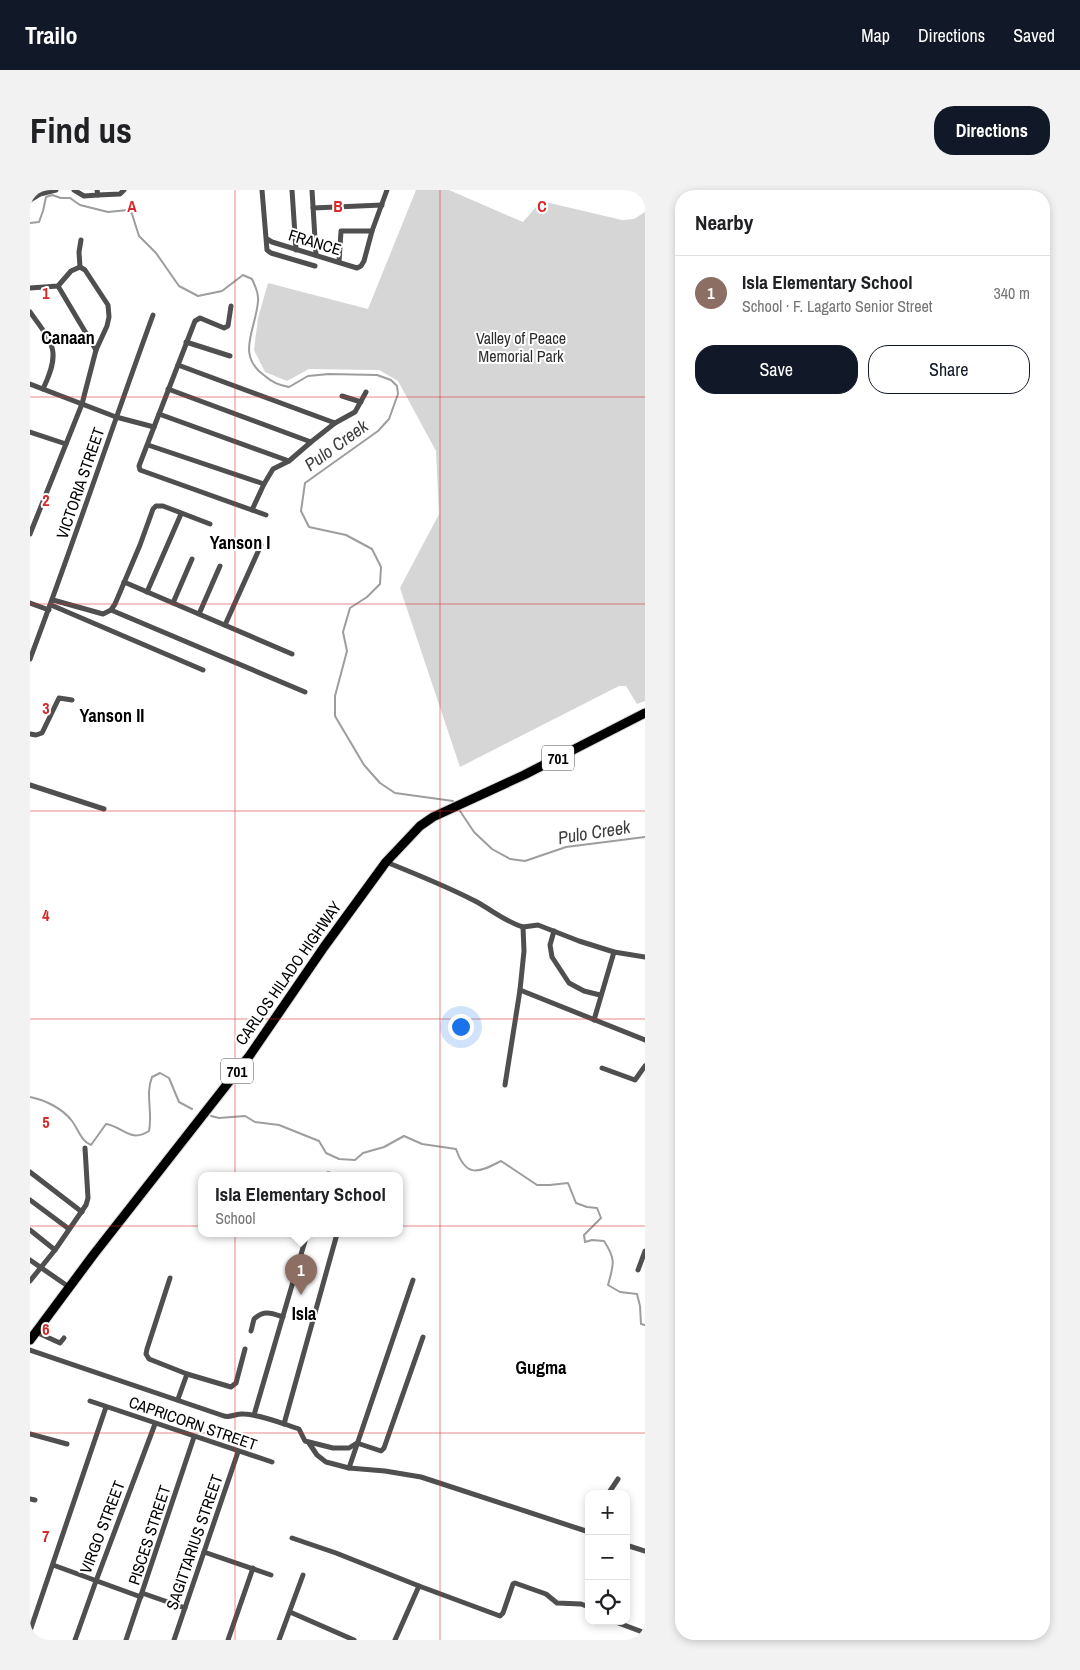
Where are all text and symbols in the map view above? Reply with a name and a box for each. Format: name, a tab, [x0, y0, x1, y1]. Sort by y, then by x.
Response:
text: Trailo	[25, 19, 78, 51]
text: Map	[861, 23, 890, 48]
text: Directions	[918, 23, 985, 48]
text: Saved	[1013, 23, 1055, 48]
button: Directions	[934, 106, 1050, 155]
text: Find us	[30, 107, 132, 154]
text: A	[127, 195, 137, 217]
text: B	[333, 195, 343, 217]
text: C	[537, 195, 547, 217]
text: Nearby	[695, 208, 753, 237]
street label: FRANCE	[286, 224, 344, 260]
text: Isla Elementary School	[742, 269, 913, 295]
text: 1	[42, 282, 50, 304]
text: 1	[707, 282, 715, 304]
text: 340 m	[994, 282, 1030, 304]
text: School · F. Lagarto Senior Street	[742, 295, 932, 317]
district label: Canaan	[41, 325, 95, 350]
park label: Valley of Peace Memorial Park	[476, 327, 566, 367]
button: Save	[695, 345, 858, 394]
button: Share	[868, 345, 1030, 394]
water label: Pulo Creek	[299, 413, 373, 477]
street label: VICTORIA STREET	[51, 424, 109, 542]
text: 2	[42, 489, 50, 511]
district label: Yanson I	[210, 530, 270, 555]
text: 3	[42, 697, 50, 719]
district label: Yanson II	[80, 703, 144, 728]
road number: 701	[542, 746, 574, 770]
water label: Pulo Creek	[556, 814, 633, 850]
street label: CARLOS HILADO HIGHWAY	[230, 896, 346, 1049]
text: 4	[42, 904, 50, 926]
your location	[448, 1014, 474, 1040]
road number: 701	[221, 1058, 253, 1084]
text: 5	[42, 1111, 50, 1133]
popup	[198, 1172, 403, 1237]
text: Isla Elementary School	[215, 1181, 386, 1207]
text: School	[215, 1207, 255, 1229]
pin: 1	[285, 1254, 317, 1295]
district label: Isla	[292, 1301, 317, 1326]
text: 6	[42, 1318, 50, 1340]
district label: Gugma	[516, 1355, 567, 1380]
street label: CAPRICORN STREET	[126, 1391, 260, 1455]
street label: SAGITTARIUS STREET	[160, 1471, 228, 1613]
street label: VIRGO STREET	[74, 1477, 130, 1577]
street label: PISCES STREET	[123, 1482, 175, 1588]
map controls	[585, 1490, 630, 1625]
button: +	[585, 1490, 630, 1535]
text: 7	[42, 1525, 50, 1547]
button: −	[585, 1535, 630, 1580]
button: locate	[585, 1580, 630, 1625]

